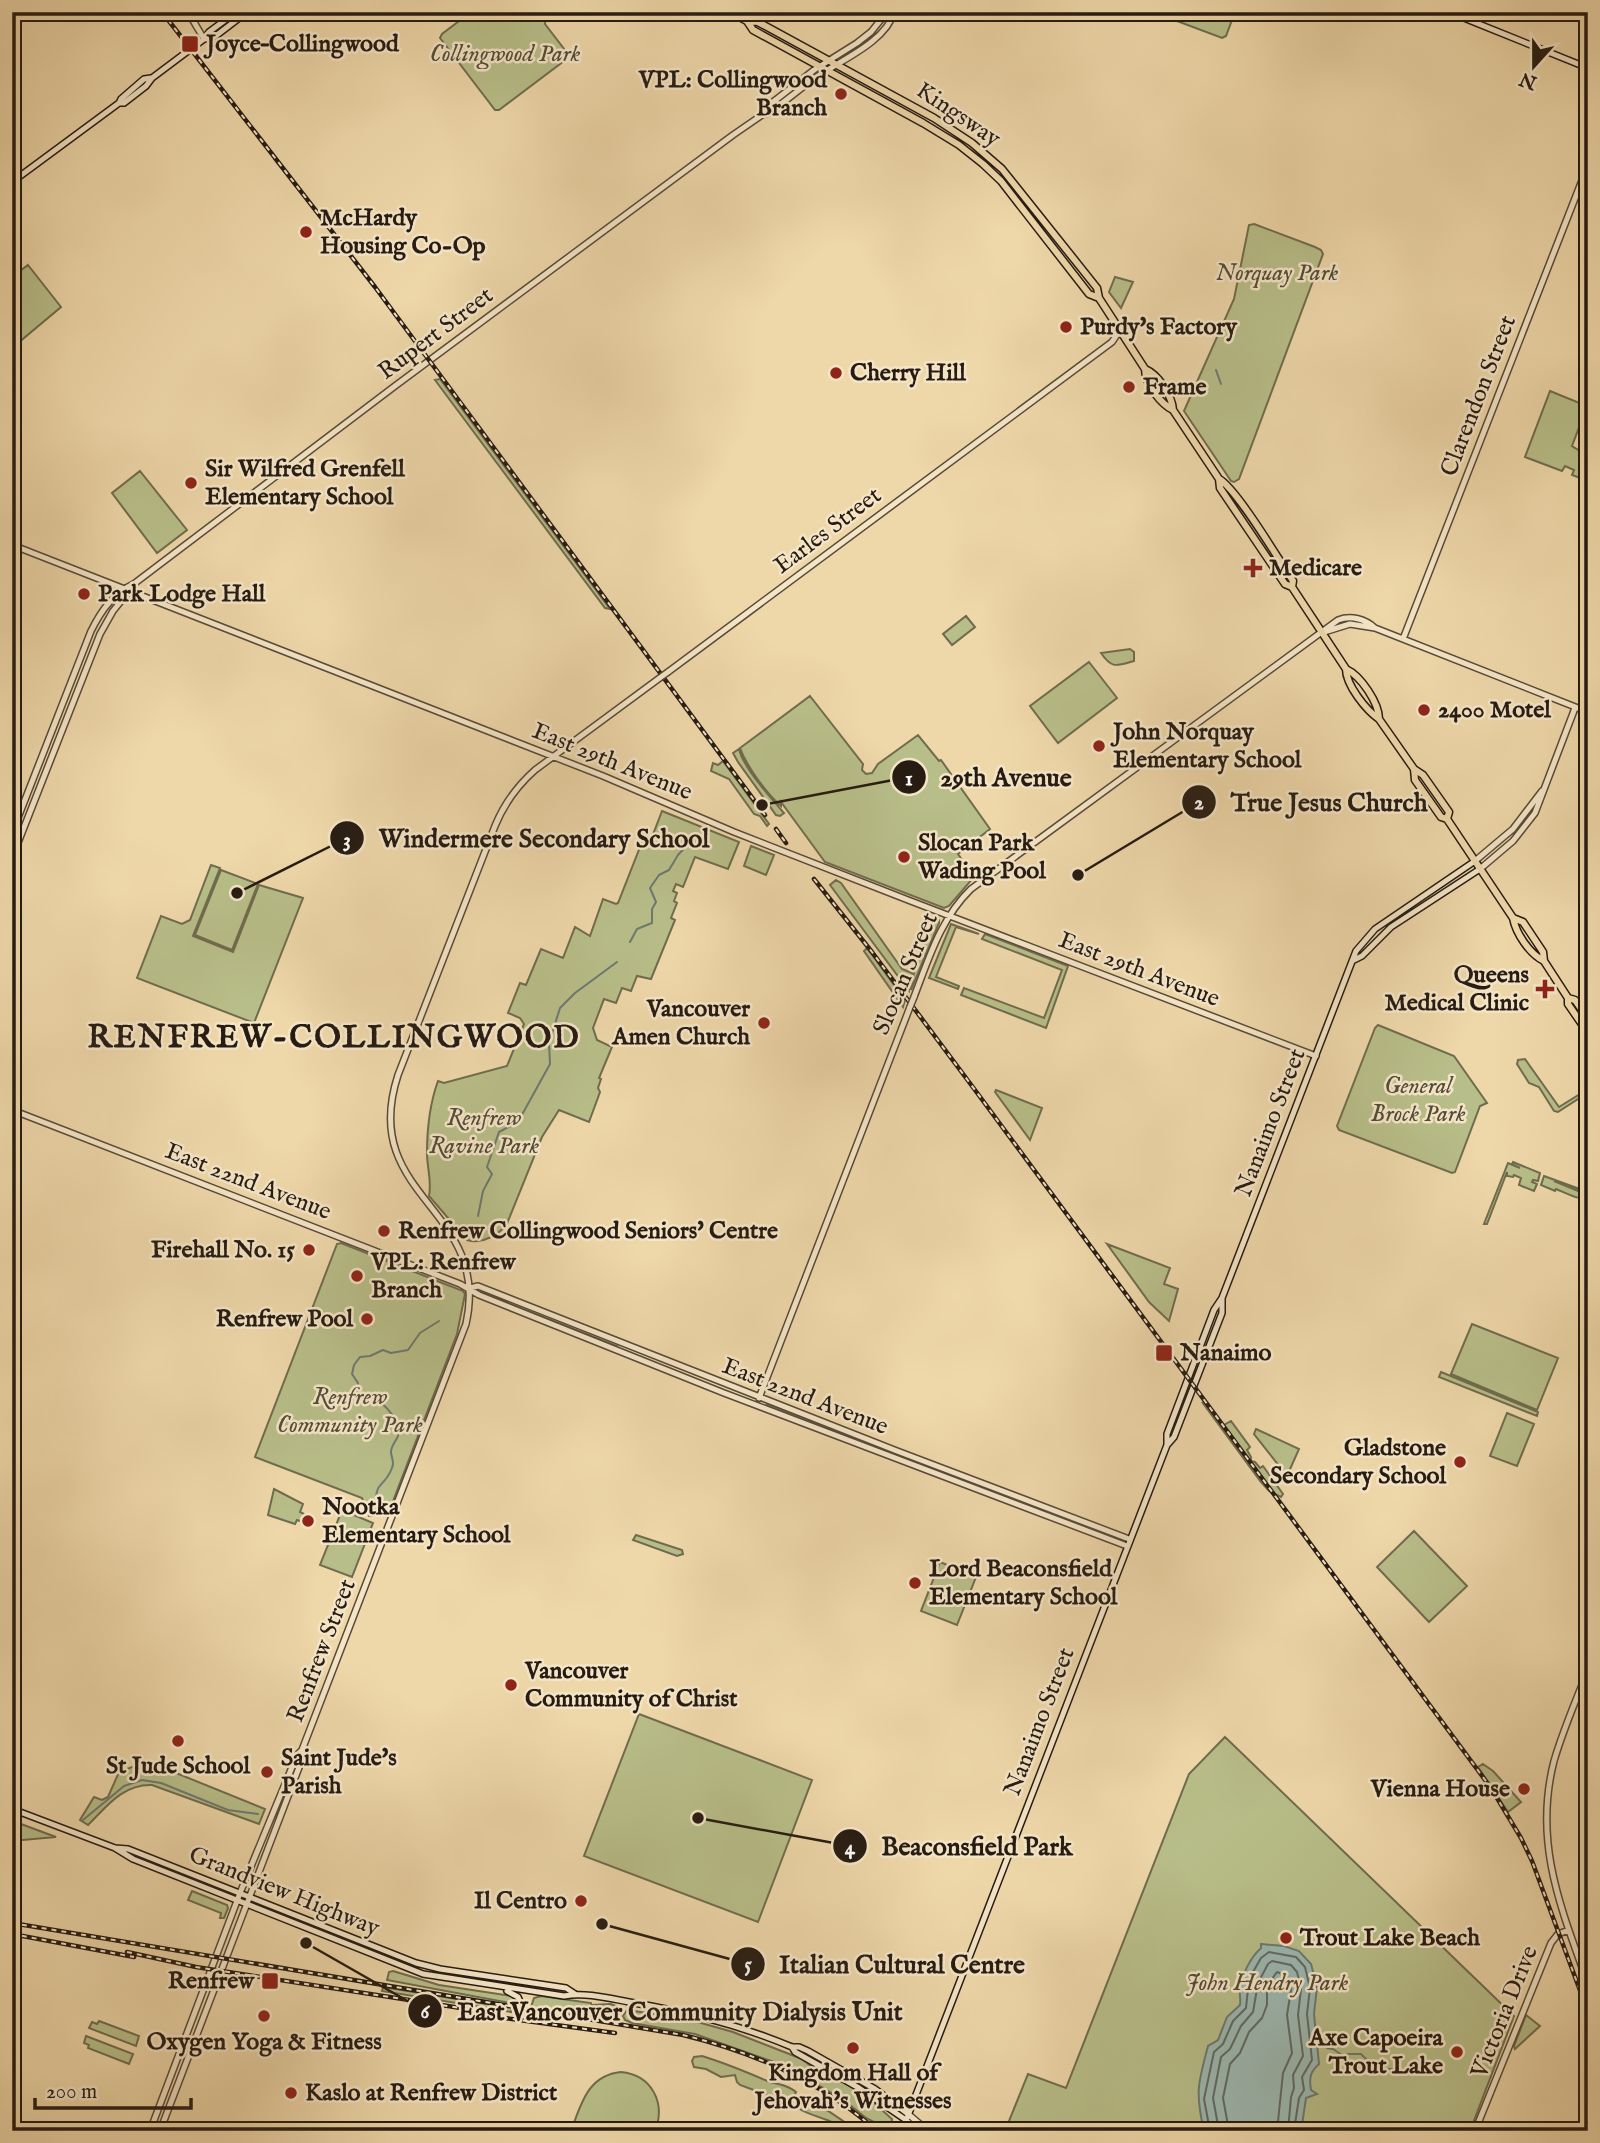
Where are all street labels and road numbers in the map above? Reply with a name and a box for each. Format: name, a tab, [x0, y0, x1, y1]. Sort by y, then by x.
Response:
street label: Kingsway	[910, 75, 1007, 155]
street label: Rupert Street	[372, 281, 500, 387]
street label: Clarendon Street	[1434, 311, 1524, 481]
street label: Earles Street	[768, 481, 888, 581]
street label: East 29th Avenue	[527, 716, 697, 808]
street label: Slocan Street	[866, 908, 946, 1040]
street label: East 29th Avenue	[1054, 925, 1224, 1015]
street label: Nanaimo Street	[1229, 1044, 1313, 1202]
street label: East 22nd Avenue	[160, 1136, 336, 1228]
street label: East 22nd Avenue	[717, 1351, 893, 1443]
street label: Renfrew Street	[280, 1575, 364, 1727]
street label: Nanaimo Street	[998, 1643, 1082, 1801]
street label: Grandview Highway	[184, 1840, 384, 1944]
street label: Victoria Drive	[1464, 1941, 1546, 2084]

